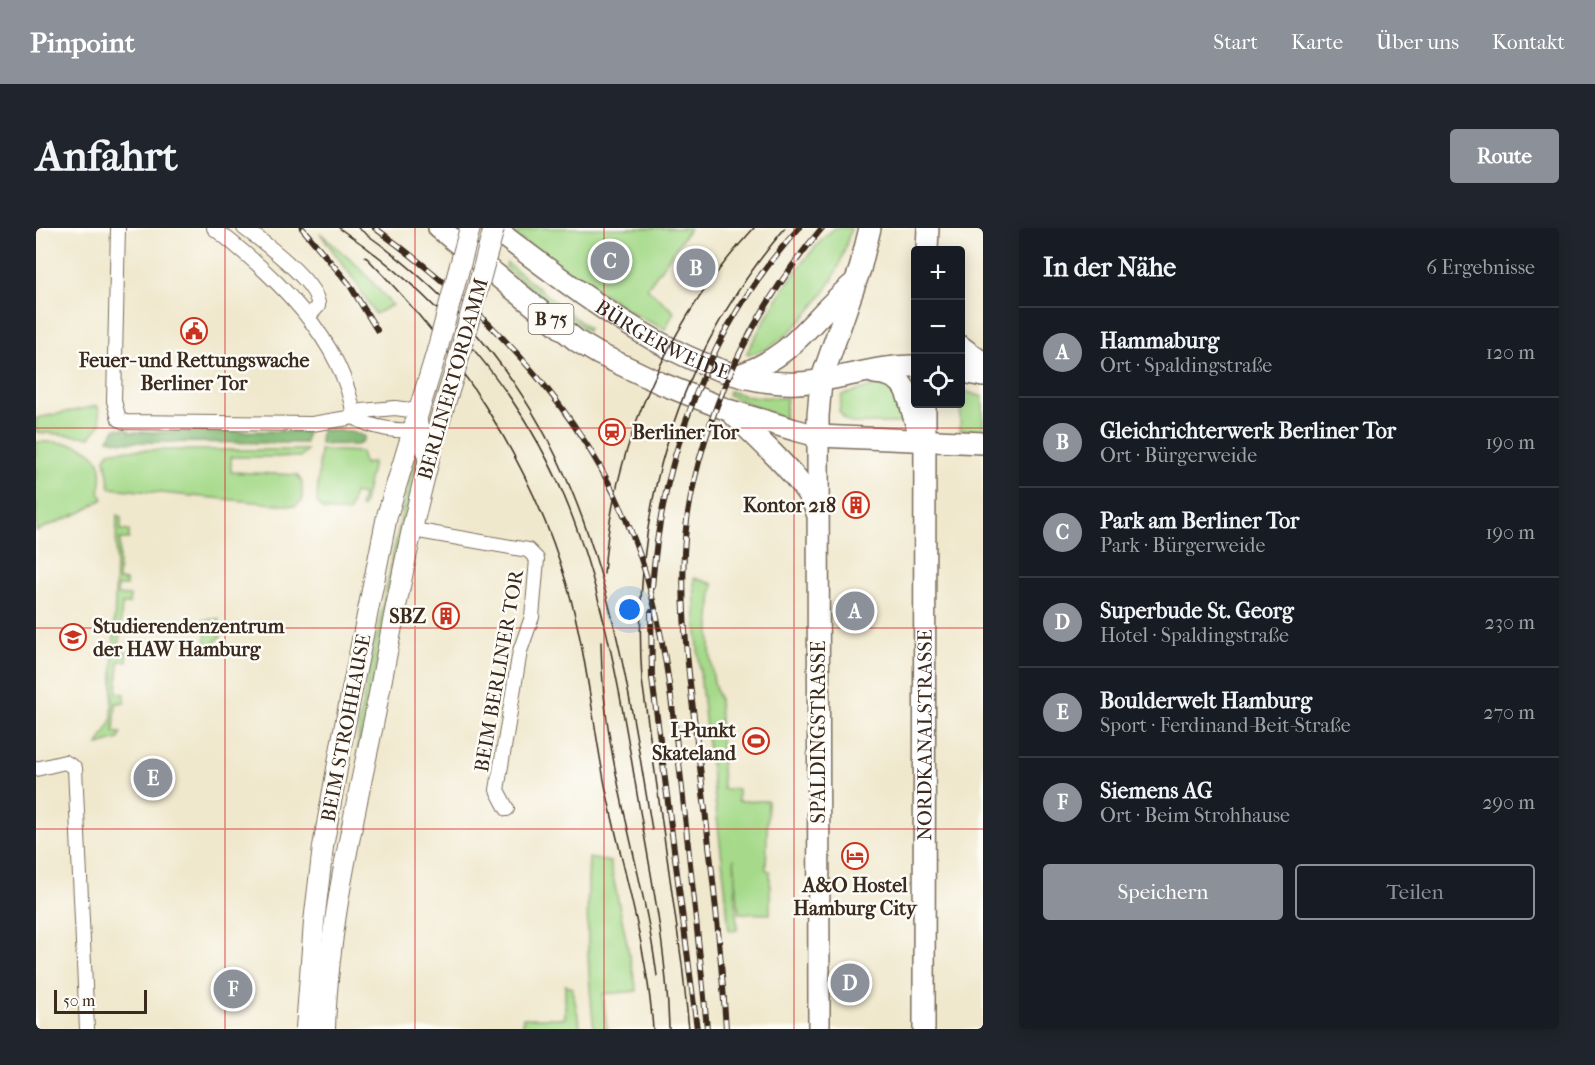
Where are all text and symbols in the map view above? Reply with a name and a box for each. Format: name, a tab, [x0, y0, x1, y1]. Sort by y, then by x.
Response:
text: Pinpoint	[30, 26, 135, 59]
text: Start	[1213, 30, 1258, 54]
text: Karte	[1291, 30, 1343, 54]
text: Über uns	[1376, 30, 1459, 54]
text: Kontakt	[1492, 30, 1565, 54]
button: Route	[1450, 129, 1559, 183]
text: Anfahrt	[36, 132, 178, 181]
pin: C	[590, 238, 630, 284]
pin: B	[676, 246, 716, 291]
map controls	[911, 246, 965, 408]
button: +	[911, 246, 965, 300]
text: In der Nähe	[1043, 252, 1176, 283]
text: 6 Ergebnisse	[1426, 256, 1535, 279]
street label: BERLINERTORDAMM	[413, 276, 493, 482]
street label: BÜRGERWEIDE	[591, 295, 733, 384]
button: −	[911, 300, 965, 354]
road number: B 75	[528, 304, 574, 334]
public building icon: Feuer- und Rettungswache Berliner Tor	[179, 316, 209, 346]
text: Hammaburg	[1100, 328, 1219, 354]
text: A	[1056, 341, 1069, 364]
text: 120 m	[1486, 341, 1535, 364]
place label: Feuer- und Rettungswache Berliner Tor	[78, 349, 309, 395]
button: locate	[911, 354, 965, 408]
text: Ort · Spaldingstraße	[1100, 354, 1272, 377]
station icon: Berliner Tor	[597, 417, 627, 447]
text: Gleichrichterwerk Berliner Tor	[1100, 418, 1396, 444]
place label: Berliner Tor	[632, 421, 740, 444]
text: B	[1056, 431, 1069, 454]
text: 190 m	[1485, 431, 1535, 454]
text: Ort · Bürgerweide	[1100, 444, 1257, 467]
building icon: Kontor 218	[841, 490, 871, 520]
place label: Kontor 218	[743, 494, 836, 517]
text: Park am Berliner Tor	[1100, 508, 1299, 534]
text: C	[1056, 521, 1069, 544]
text: 190 m	[1485, 521, 1535, 544]
text: Park · Bürgerweide	[1100, 534, 1265, 557]
street label: BEIM BERLINER TOR	[470, 567, 528, 774]
pin: A	[836, 588, 874, 634]
your location	[615, 595, 644, 624]
text: Superbude St. Georg	[1100, 598, 1294, 624]
building icon: SBZ	[431, 601, 461, 631]
place label: SBZ	[389, 605, 426, 628]
text: D	[1055, 611, 1070, 634]
text: 230 m	[1485, 611, 1535, 634]
place label: Studierendenzentrum der HAW Hamburg	[93, 615, 285, 661]
school or university icon: Studierendenzentrum der HAW Hamburg	[58, 622, 88, 652]
text: Hotel · Spaldingstraße	[1100, 624, 1289, 647]
street label: NORDKANALSTRASSE	[913, 629, 936, 841]
street label: BEIM STROHHAUSE	[316, 632, 376, 824]
street label: SPALDINGSTRASSE	[807, 641, 830, 823]
text: Boulderwelt Hamburg	[1100, 688, 1312, 714]
text: E	[1056, 701, 1069, 724]
text: 270 m	[1483, 701, 1535, 724]
text: Sport · Ferdinand-Beit-Straße	[1100, 714, 1351, 737]
place label: I-Punkt Skateland	[652, 719, 737, 765]
sports icon: I-Punkt Skateland	[741, 726, 771, 756]
pin: E	[134, 756, 172, 800]
text: Siemens AG	[1100, 778, 1213, 804]
text: F	[1057, 791, 1068, 814]
text: 290 m	[1482, 791, 1535, 814]
text: Ort · Beim Strohhause	[1100, 804, 1290, 827]
hotel icon: A&O Hostel Hamburg City	[840, 841, 870, 871]
button: Speichern	[1043, 864, 1283, 920]
button: Teilen	[1295, 864, 1535, 920]
place label: A&O Hostel Hamburg City	[793, 874, 918, 920]
pin: D	[830, 960, 870, 1005]
pin: F	[214, 966, 252, 1011]
scale bar	[54, 987, 147, 1014]
text: 50 m	[63, 991, 95, 1010]

